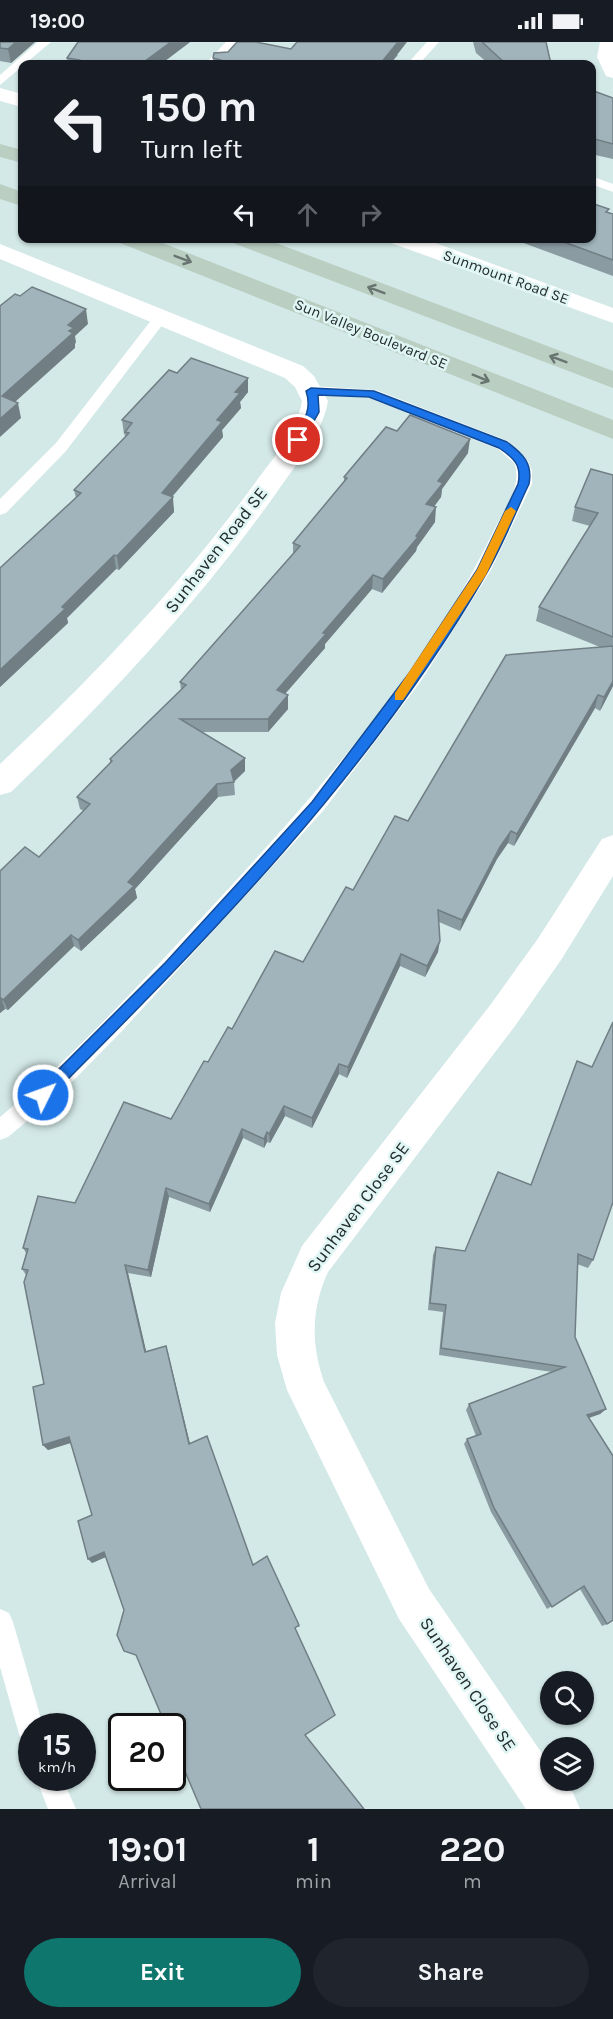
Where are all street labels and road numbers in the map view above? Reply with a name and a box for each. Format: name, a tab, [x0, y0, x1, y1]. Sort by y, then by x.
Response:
street label: Sunmount Road SE	[441, 246, 571, 308]
street label: Sun Valley Boulevard SE	[292, 295, 450, 373]
street label: Sunhaven Road SE	[160, 483, 272, 617]
street label: Sunhaven Close SE	[302, 1138, 414, 1276]
street label: Sunhaven Close SE	[415, 1613, 521, 1755]

